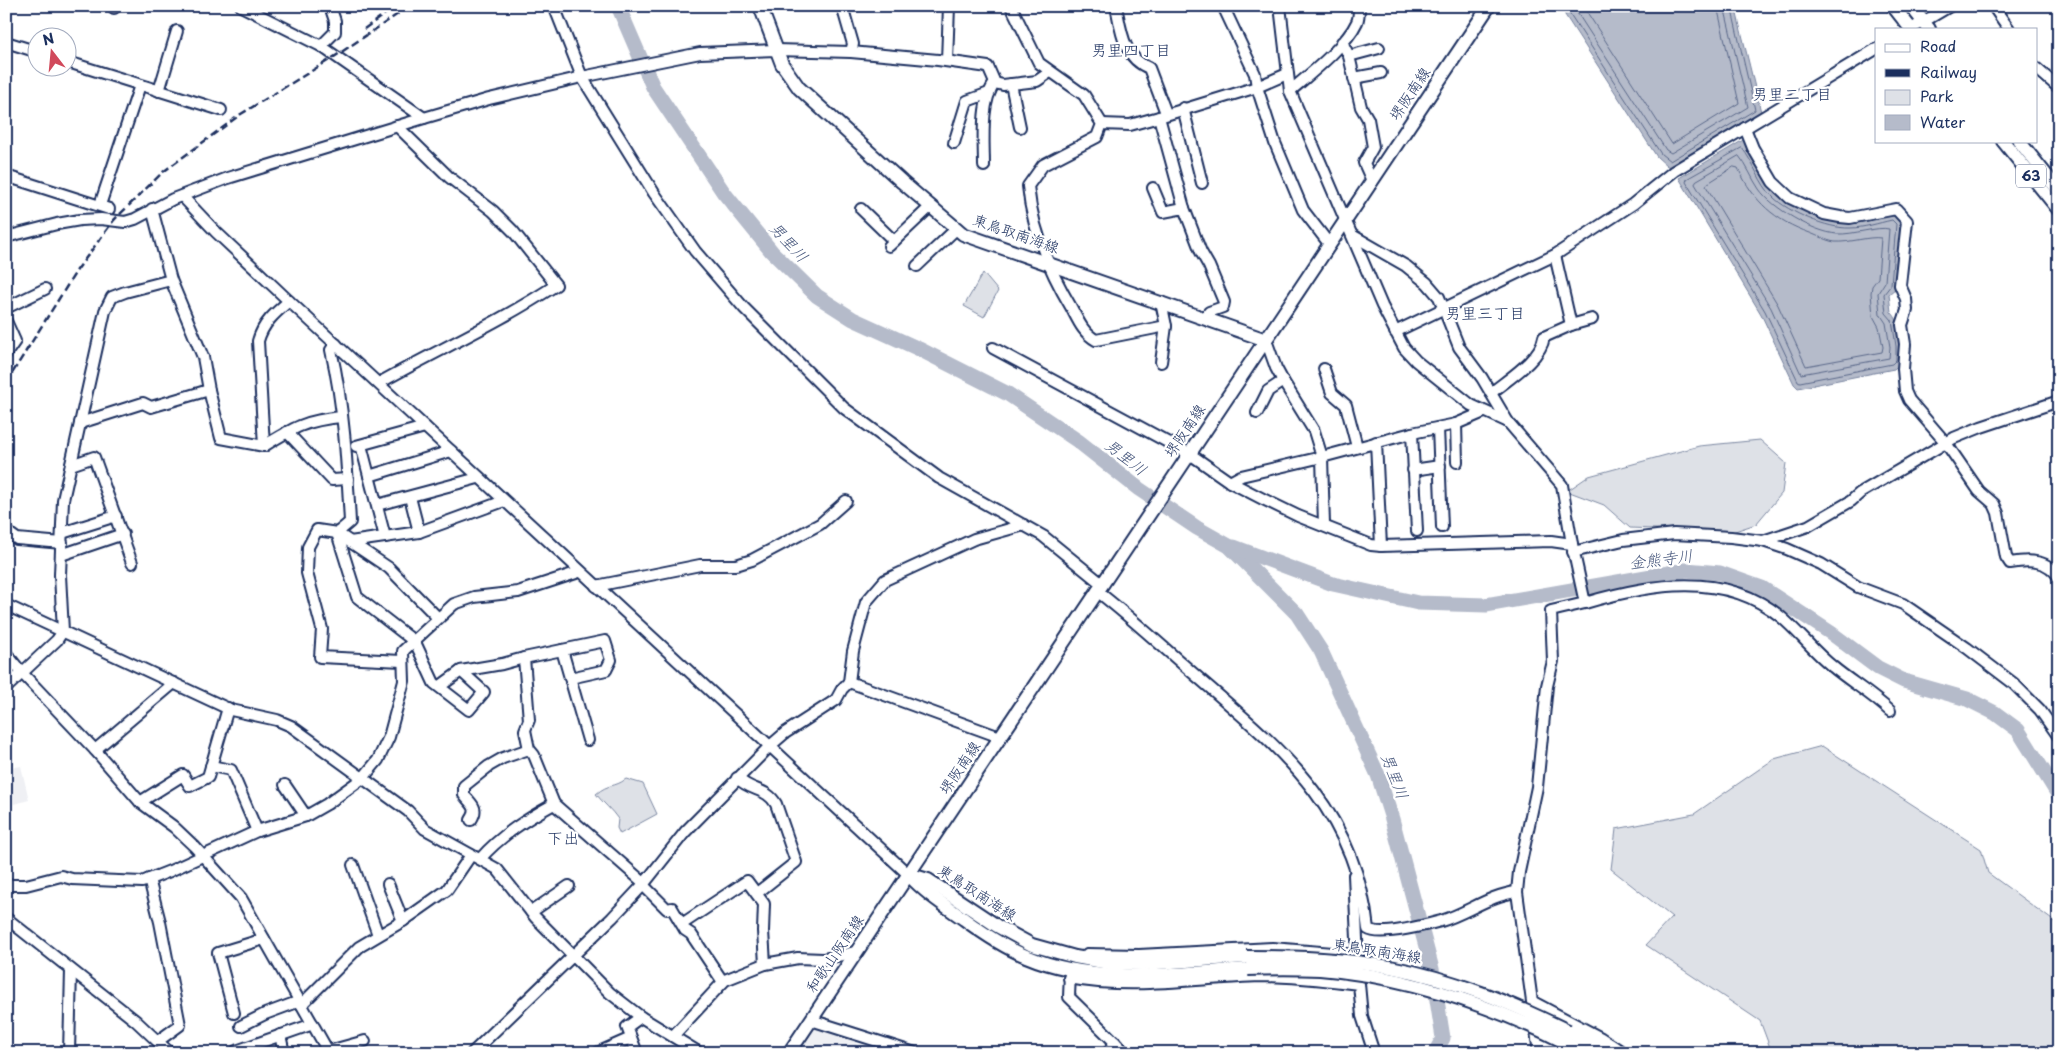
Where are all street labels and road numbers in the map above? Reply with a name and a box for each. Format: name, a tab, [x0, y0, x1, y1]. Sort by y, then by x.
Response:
street label: 堺阪南線	[1382, 62, 1435, 124]
road number: 63	[2016, 165, 2046, 188]
street label: 東鳥取南海線	[970, 207, 1063, 258]
street label: 堺阪南線	[1157, 399, 1210, 461]
street label: 堺阪南線	[932, 736, 985, 798]
street label: 東鳥取南海線	[934, 858, 1022, 926]
street label: 和歌山阪南線	[799, 909, 868, 997]
street label: 東鳥取南海線	[1331, 931, 1423, 968]

